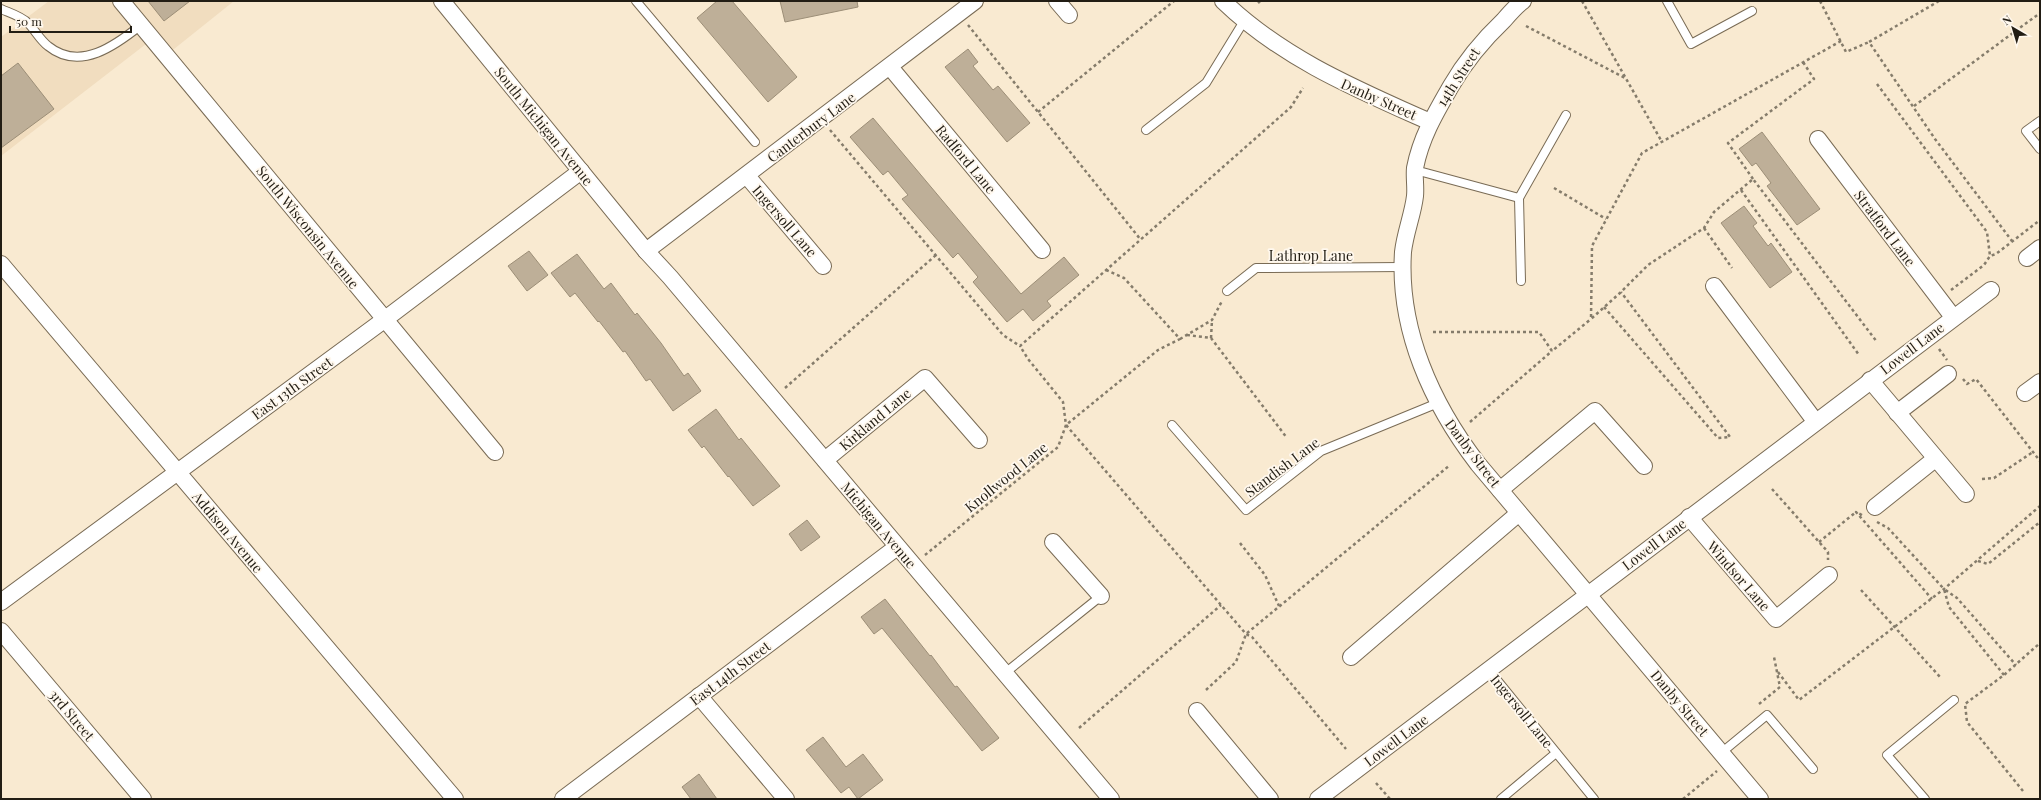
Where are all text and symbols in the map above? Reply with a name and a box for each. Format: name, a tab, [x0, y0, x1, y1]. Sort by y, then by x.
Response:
scale bar	[10, 8, 131, 34]
north arrow	[1993, 8, 2033, 48]
text: N	[1999, 11, 2014, 28]
text: 50 m	[16, 13, 42, 29]
street label: 14th Street	[1432, 43, 1485, 110]
street label: South Michigan Avenue	[490, 63, 598, 189]
street label: Danby Street	[1338, 74, 1421, 125]
street label: Canterbury Lane	[763, 88, 859, 166]
street label: Radford Lane	[932, 121, 1000, 197]
street label: South Wisconsin Avenue	[252, 162, 364, 292]
street label: Ingersoll Lane	[748, 181, 822, 261]
street label: Stratford Lane	[1850, 186, 1920, 270]
street label: Lathrop Lane	[1269, 246, 1353, 265]
street label: Lowell Lane	[1876, 318, 1948, 378]
street label: East 13th Street	[248, 352, 337, 424]
street label: Kirkland Lane	[835, 383, 915, 455]
street label: Danby Street	[1441, 415, 1506, 492]
street label: Standish Lane	[1241, 433, 1323, 501]
street label: Knollwood Lane	[961, 438, 1051, 516]
street label: Michigan Avenue	[837, 478, 921, 572]
street label: Addison Avenue	[188, 487, 268, 577]
street label: Lowell Lane	[1618, 514, 1690, 574]
street label: Windsor Lane	[1703, 536, 1775, 615]
street label: East 14th Street	[686, 636, 775, 710]
street label: Danby Street	[1647, 666, 1714, 741]
street label: Ingersoll Lane	[1486, 670, 1558, 752]
street label: 3rd Street	[45, 685, 100, 745]
street label: Lowell Lane	[1360, 710, 1432, 770]

